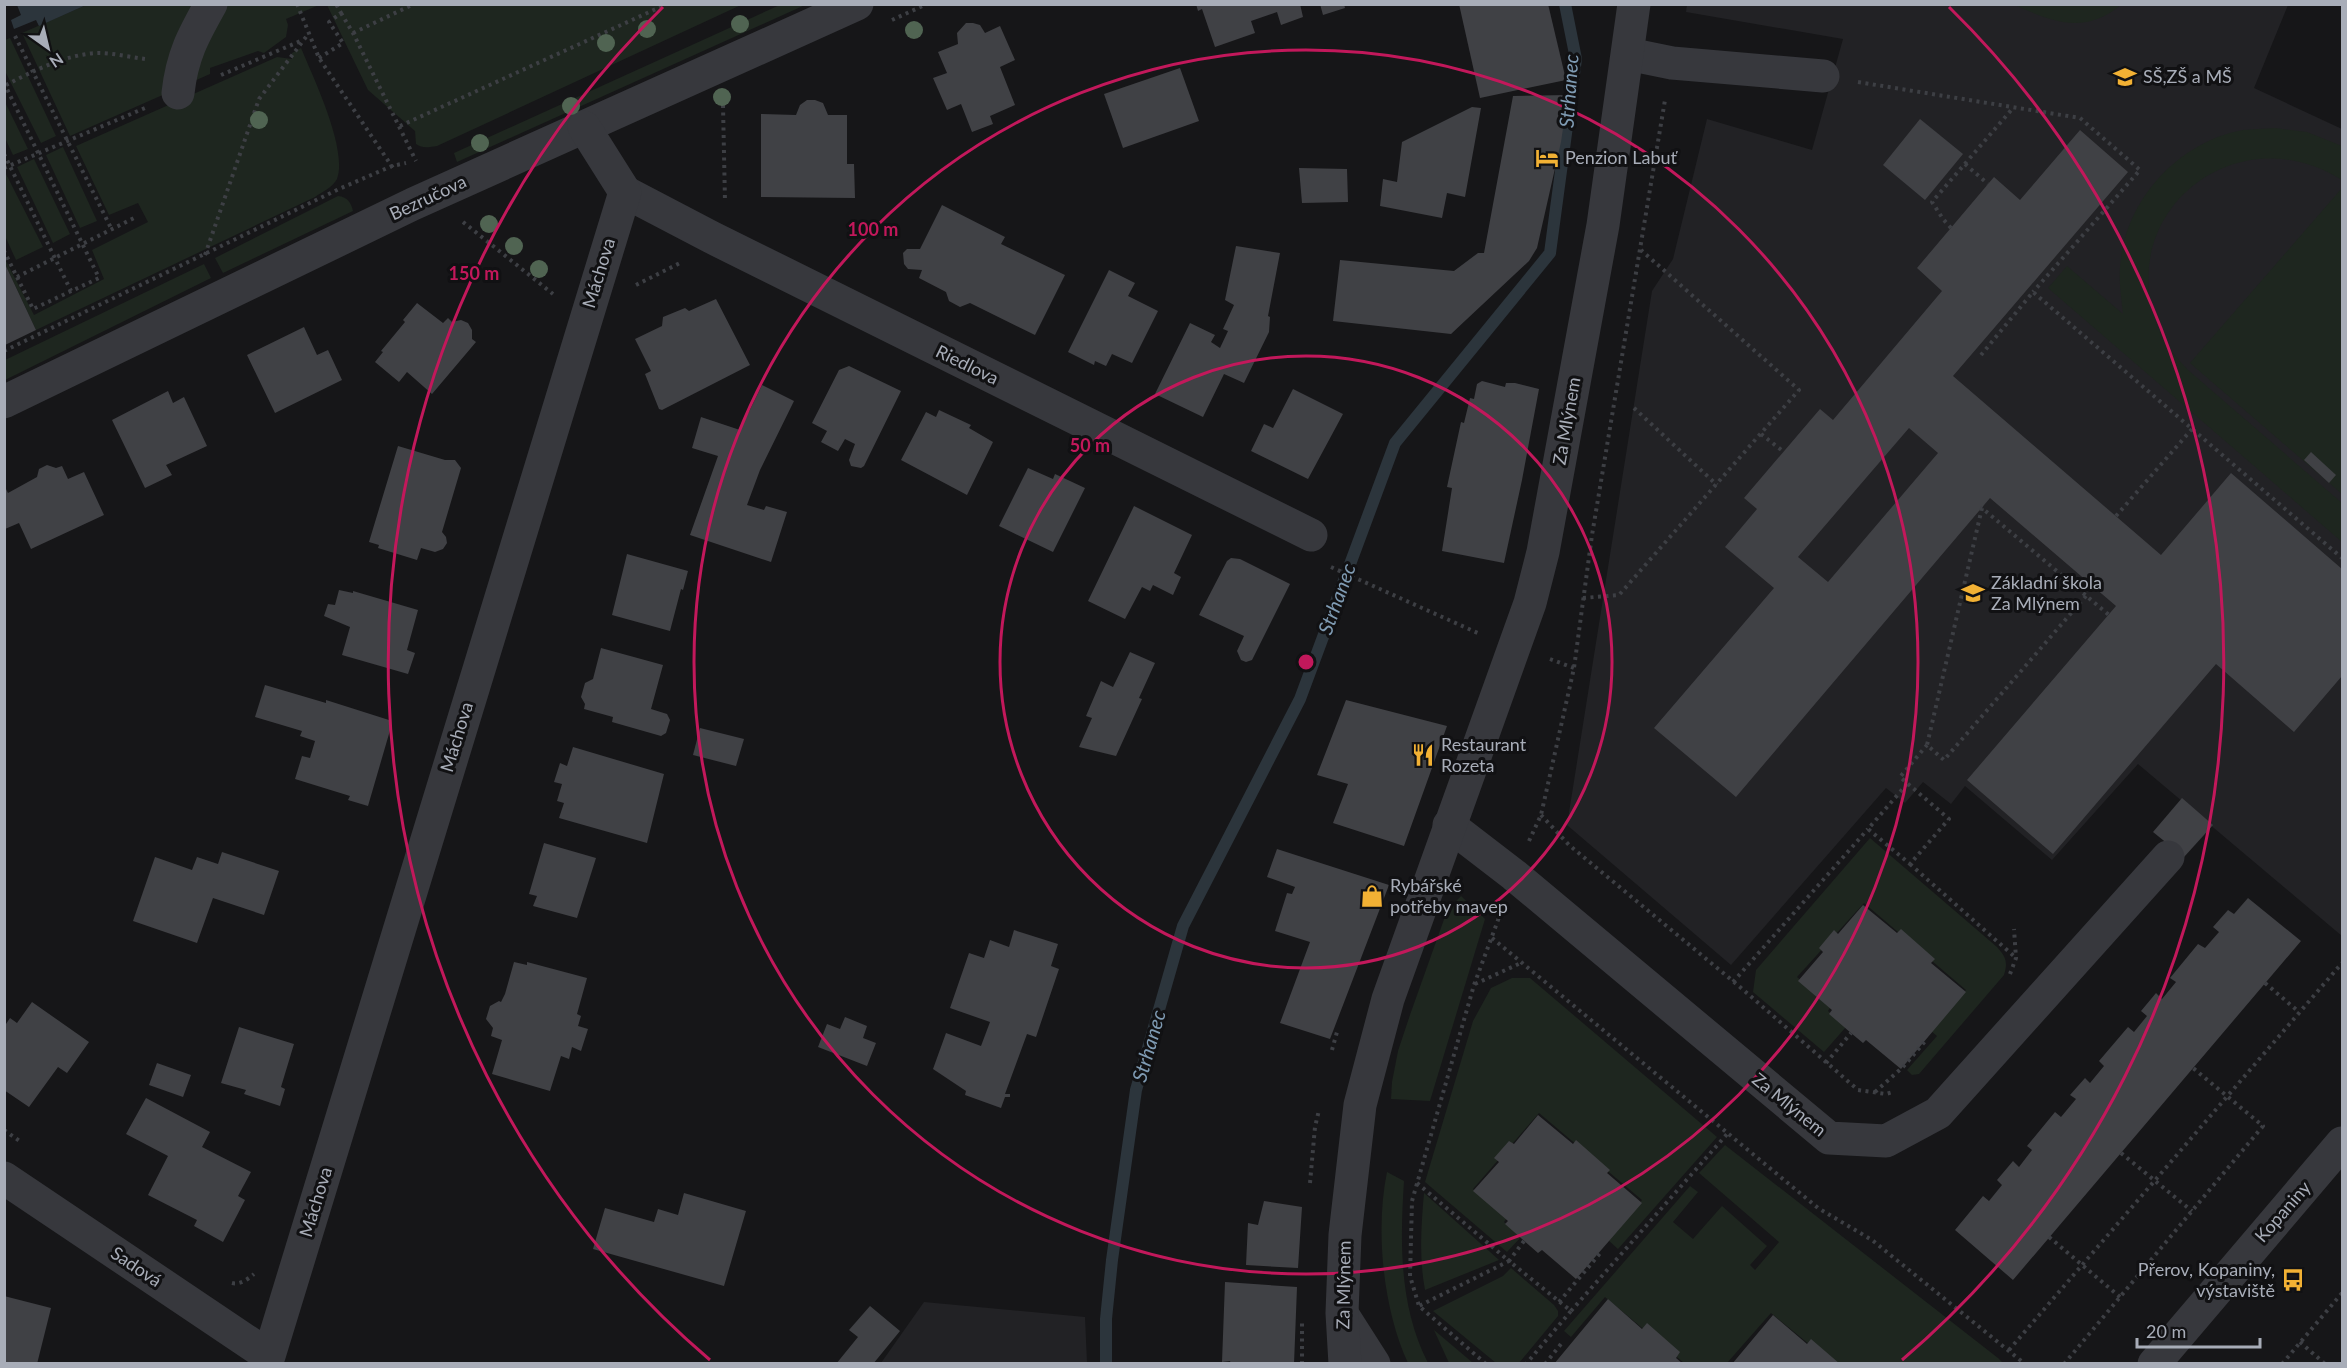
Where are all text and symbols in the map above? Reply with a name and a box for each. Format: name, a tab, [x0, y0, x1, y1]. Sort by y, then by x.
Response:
north arrow	[18, 18, 78, 78]
text: N	[46, 50, 67, 72]
water label: Strhanec	[1553, 53, 1583, 129]
school or university icon: SŠ,ZŠ a MŠ	[2112, 64, 2138, 90]
place label: SŠ,ZŠ a MŠ	[2143, 65, 2232, 87]
hotel icon: Penzion Labuť	[1534, 145, 1560, 171]
place label: Penzion Labuť	[1565, 146, 1678, 168]
street label: Bezručova	[386, 170, 469, 224]
text: 100 m	[848, 218, 898, 240]
street label: Máchova	[577, 235, 619, 310]
text: 150 m	[449, 262, 499, 284]
street label: Riedlova	[932, 339, 1003, 389]
street label: Za Mlýnem	[1547, 375, 1585, 466]
text: 50 m	[1070, 434, 1110, 456]
water label: Strhanec	[1312, 560, 1360, 637]
place label: Základní škola Za Mlýnem	[1991, 571, 2102, 614]
school or university icon: Základní škola Za Mlýnem	[1960, 580, 1986, 606]
centre of rings	[1296, 652, 1316, 672]
street label: Máchova	[435, 699, 477, 774]
place label: Restaurant Rozeta	[1441, 733, 1527, 776]
restaurant icon: Restaurant Rozeta	[1410, 742, 1436, 768]
place label: Rybářské potřeby mavep	[1390, 874, 1508, 917]
shop icon: Rybářské potřeby mavep	[1359, 883, 1385, 909]
water label: Strhanec	[1126, 1007, 1170, 1084]
street label: Za Mlýnem	[1748, 1068, 1831, 1141]
street label: Máchova	[294, 1164, 336, 1239]
street label: Kopaniny	[2250, 1176, 2315, 1246]
street label: Za Mlýnem	[1331, 1240, 1355, 1330]
street label: Sadová	[107, 1241, 166, 1291]
place label: Přerov, Kopaniny, výstaviště	[2138, 1258, 2275, 1301]
bus stop icon: Přerov, Kopaniny, výstaviště	[2280, 1267, 2306, 1293]
scale bar	[2137, 1311, 2260, 1349]
text: 20 m	[2146, 1320, 2186, 1342]

